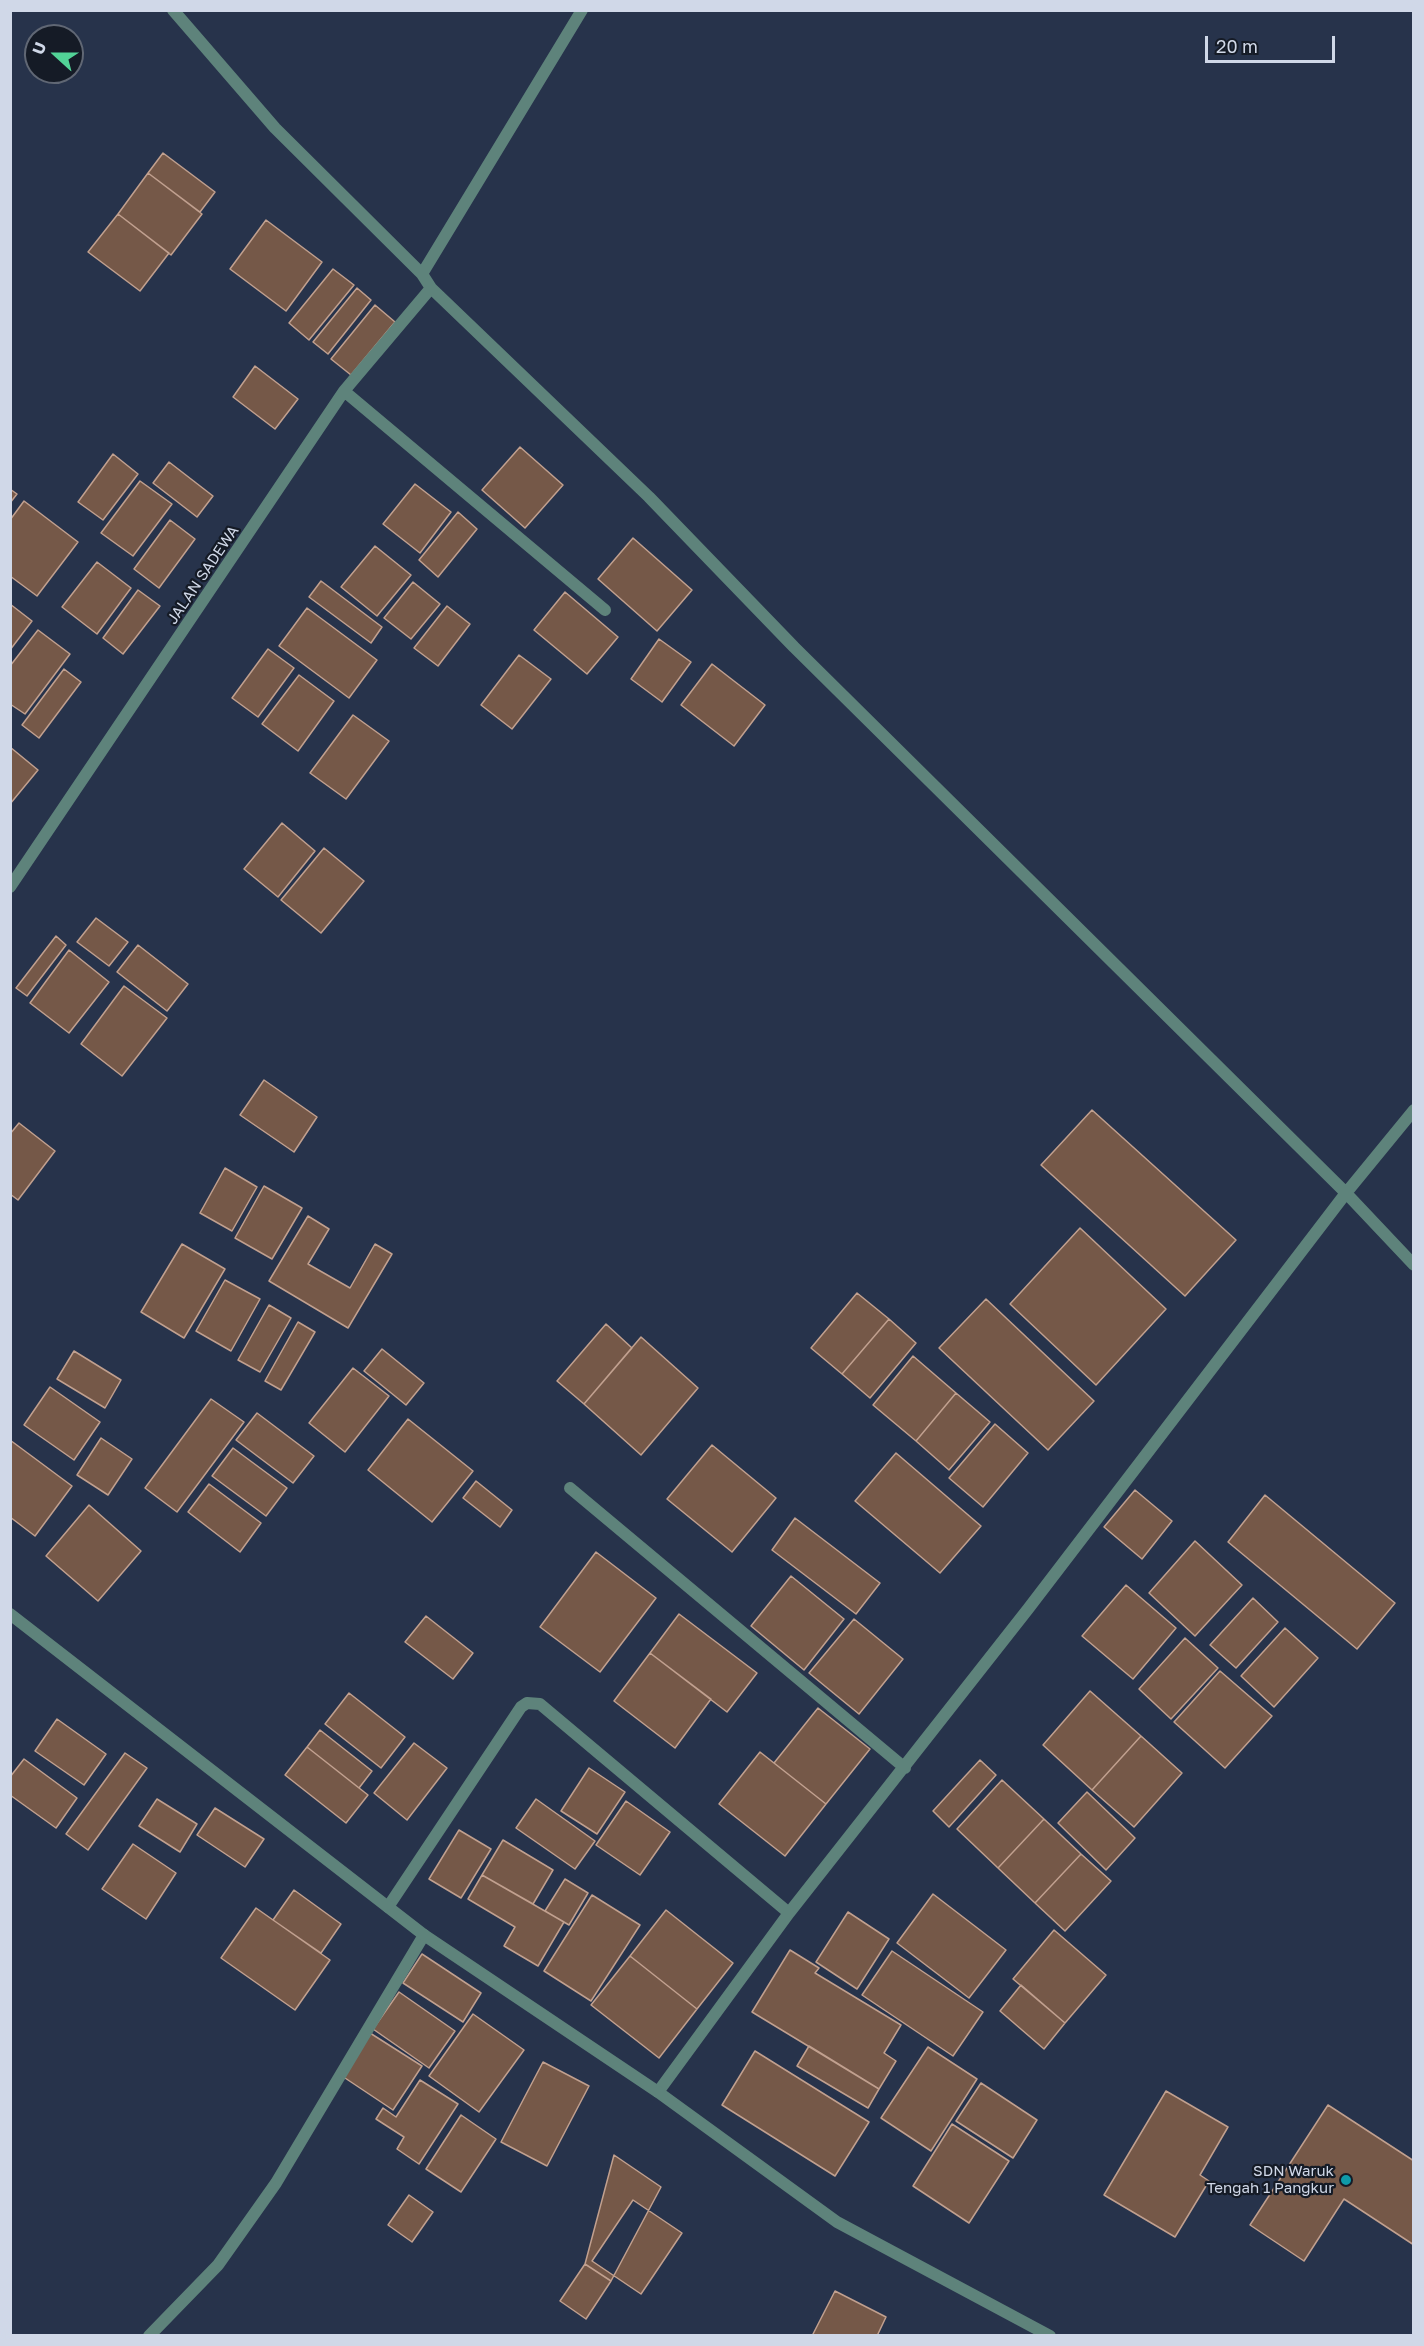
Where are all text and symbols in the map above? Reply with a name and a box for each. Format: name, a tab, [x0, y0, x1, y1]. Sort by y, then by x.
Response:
north arrow	[24, 24, 84, 84]
scale bar	[1208, 24, 1338, 62]
text: 20 m	[1216, 35, 1258, 57]
text: U	[28, 39, 50, 57]
street label: JALAN SADEWA	[163, 522, 243, 628]
place label: SDN Waruk Tengah 1 Pangkur	[1206, 2162, 1334, 2197]
marker: SDN Waruk Tengah 1 Pangkur	[1339, 2173, 1353, 2187]

